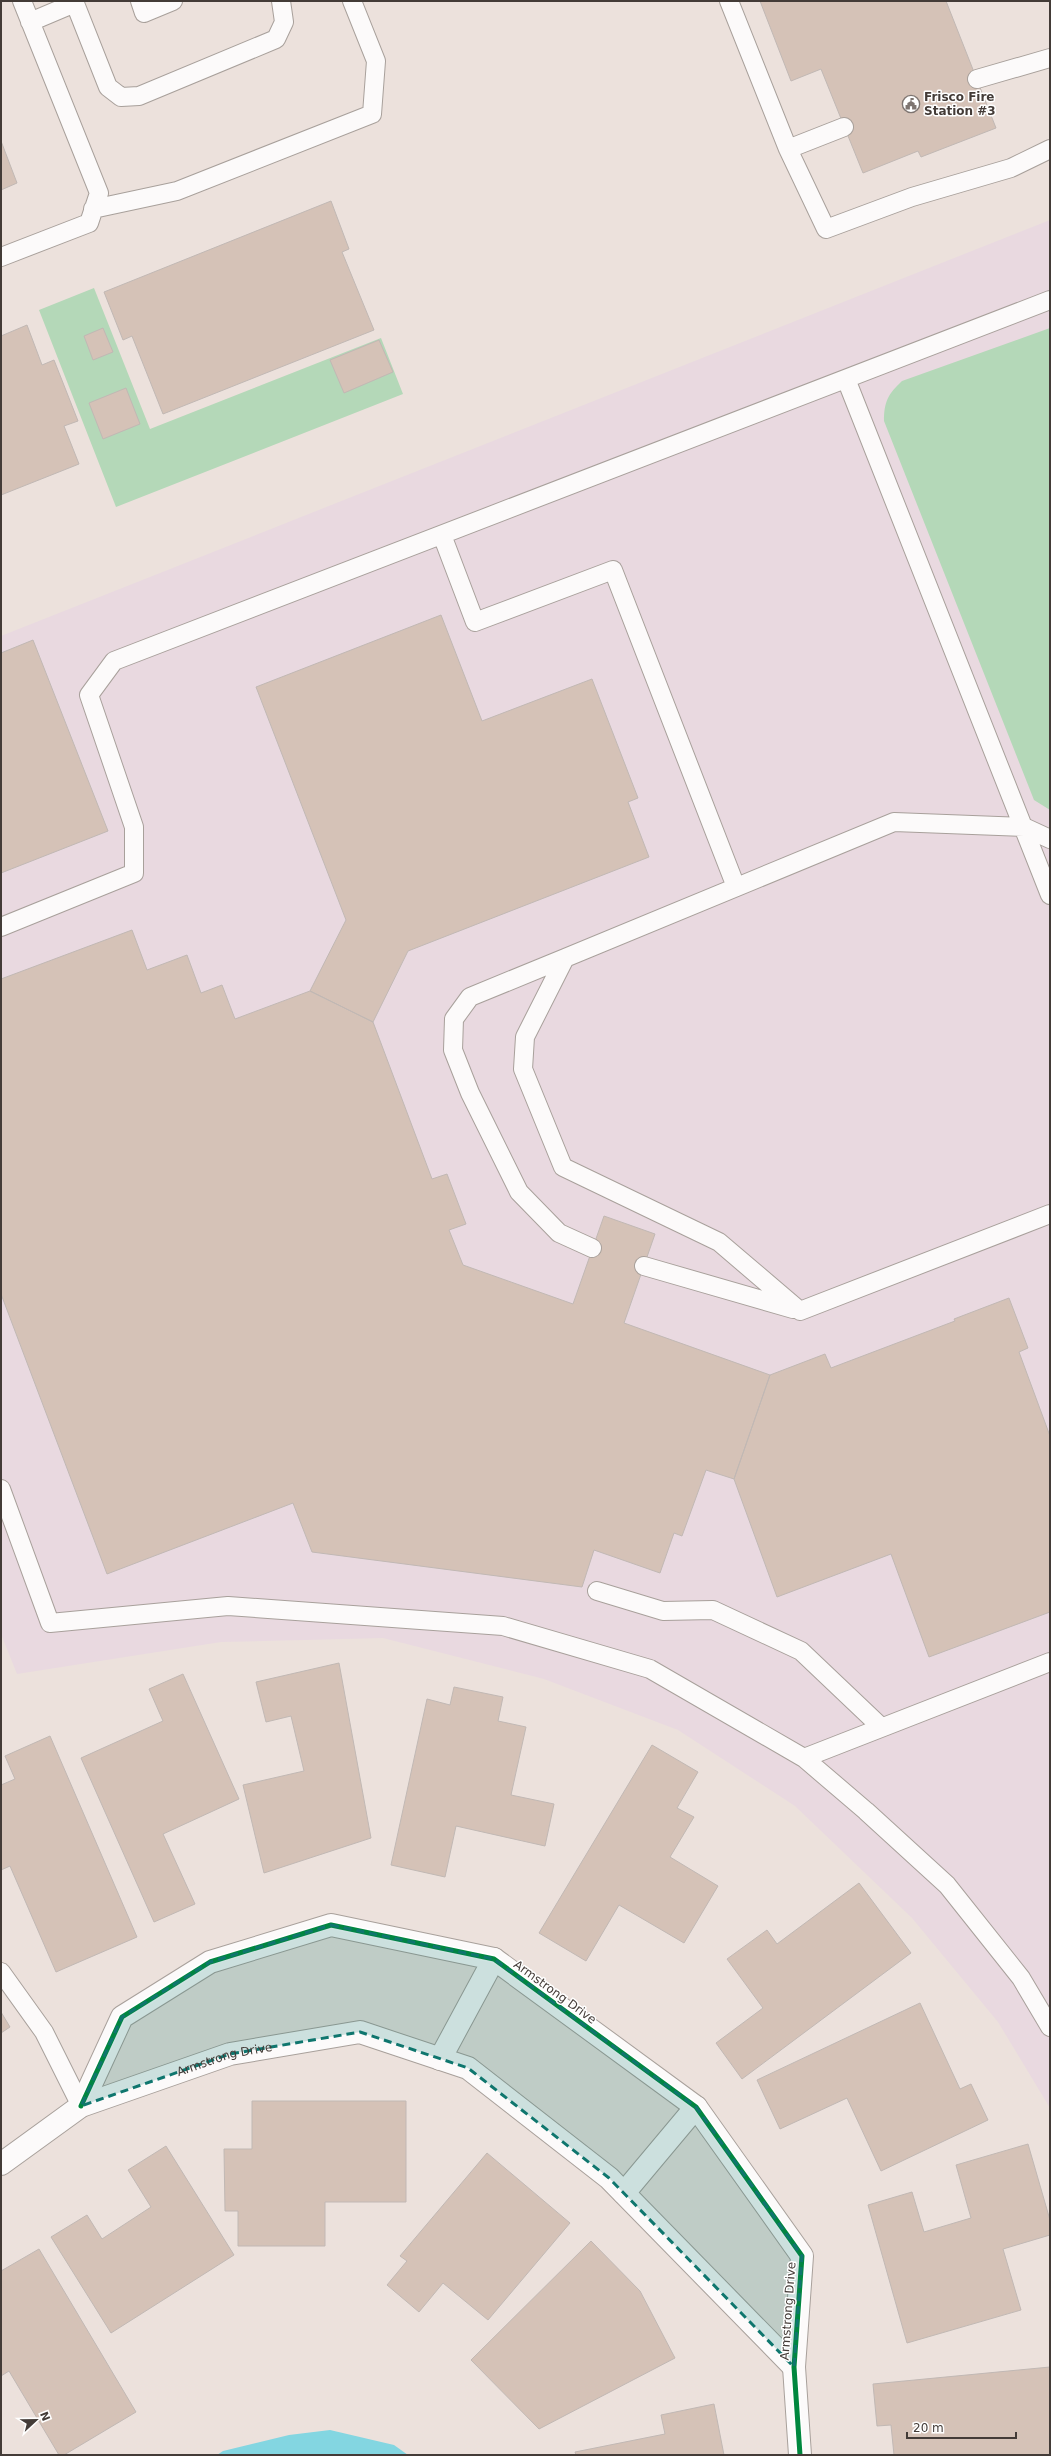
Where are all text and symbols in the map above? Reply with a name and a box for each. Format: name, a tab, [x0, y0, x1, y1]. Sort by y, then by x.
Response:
place label: Frisco Fire Station #3	[924, 90, 996, 118]
public building icon: Frisco Fire Station #3	[901, 94, 921, 114]
street label: Armstrong Drive	[511, 1957, 599, 2027]
street label: Armstrong Drive	[175, 2040, 273, 2079]
street label: Armstrong Drive	[778, 2261, 798, 2361]
north arrow	[16, 2400, 56, 2440]
text: N	[37, 2410, 53, 2423]
scale bar	[907, 2414, 1016, 2440]
text: 20 m	[913, 2421, 944, 2435]

